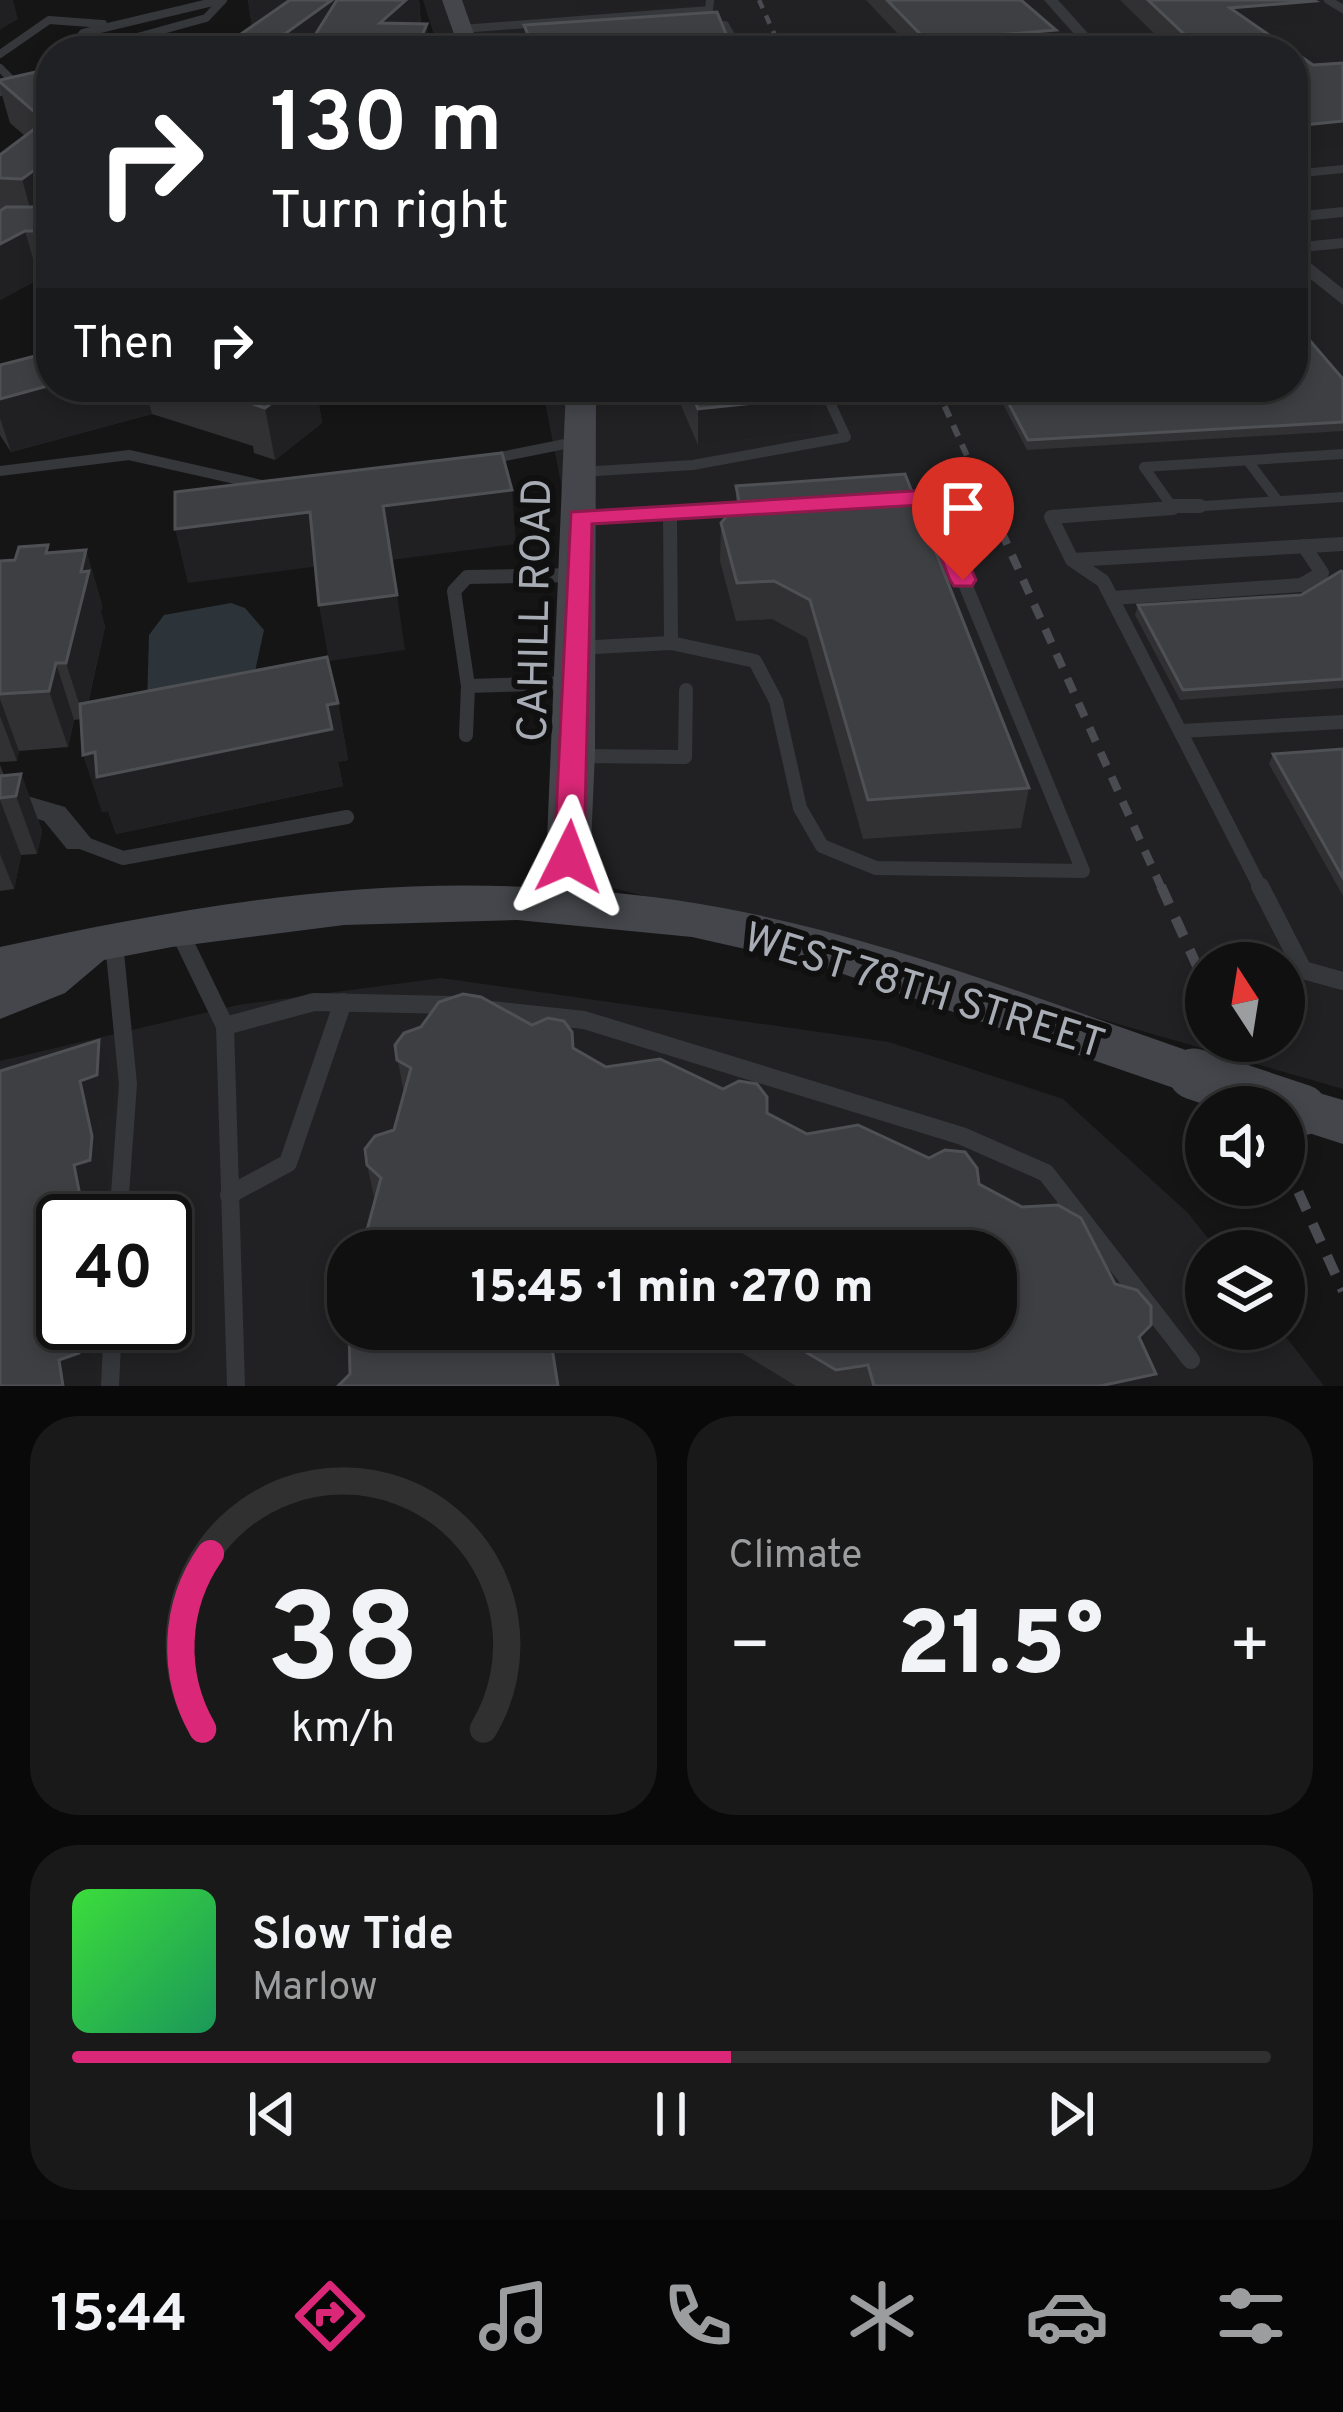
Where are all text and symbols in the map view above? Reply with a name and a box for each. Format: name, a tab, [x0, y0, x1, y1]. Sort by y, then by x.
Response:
text: 130 m	[270, 75, 502, 181]
icon: right	[72, 84, 228, 240]
text: Turn right	[270, 179, 509, 248]
icon: right	[198, 312, 264, 378]
text: Then	[72, 317, 174, 374]
pin	[912, 457, 1014, 580]
icon: arrive	[930, 475, 996, 541]
street label: CAHILL ROAD	[509, 478, 566, 743]
position arrow	[506, 794, 632, 920]
street label: WEST 78TH STREET	[737, 913, 1111, 1073]
north arrow	[1185, 942, 1305, 1062]
map controls	[1185, 942, 1305, 1350]
button: sound	[1185, 1086, 1305, 1206]
speed limit sign: 40	[36, 1194, 192, 1350]
button: layers	[1185, 1230, 1305, 1350]
text: 15:45 · 1 min · 270 m	[471, 1261, 873, 1318]
text: Climate	[729, 1533, 862, 1582]
text: 38	[267, 1568, 420, 1726]
text: 21.5°	[896, 1593, 1103, 1706]
text: −	[729, 1608, 771, 1691]
text: +	[1228, 1608, 1271, 1691]
text: km/h	[291, 1702, 395, 1756]
text: Slow Tide	[252, 1908, 454, 1965]
text: Marlow	[252, 1965, 378, 2014]
icon: previous	[239, 2081, 305, 2147]
icon: pause	[638, 2081, 704, 2147]
icon: next	[1038, 2081, 1104, 2147]
icon: directions	[288, 2274, 372, 2358]
icon: music	[472, 2274, 556, 2358]
icon: phone	[656, 2274, 740, 2358]
icon: climate	[840, 2274, 924, 2358]
icon: car	[1025, 2274, 1109, 2358]
icon: filters	[1209, 2274, 1293, 2358]
text: 15:44	[50, 2282, 187, 2351]

